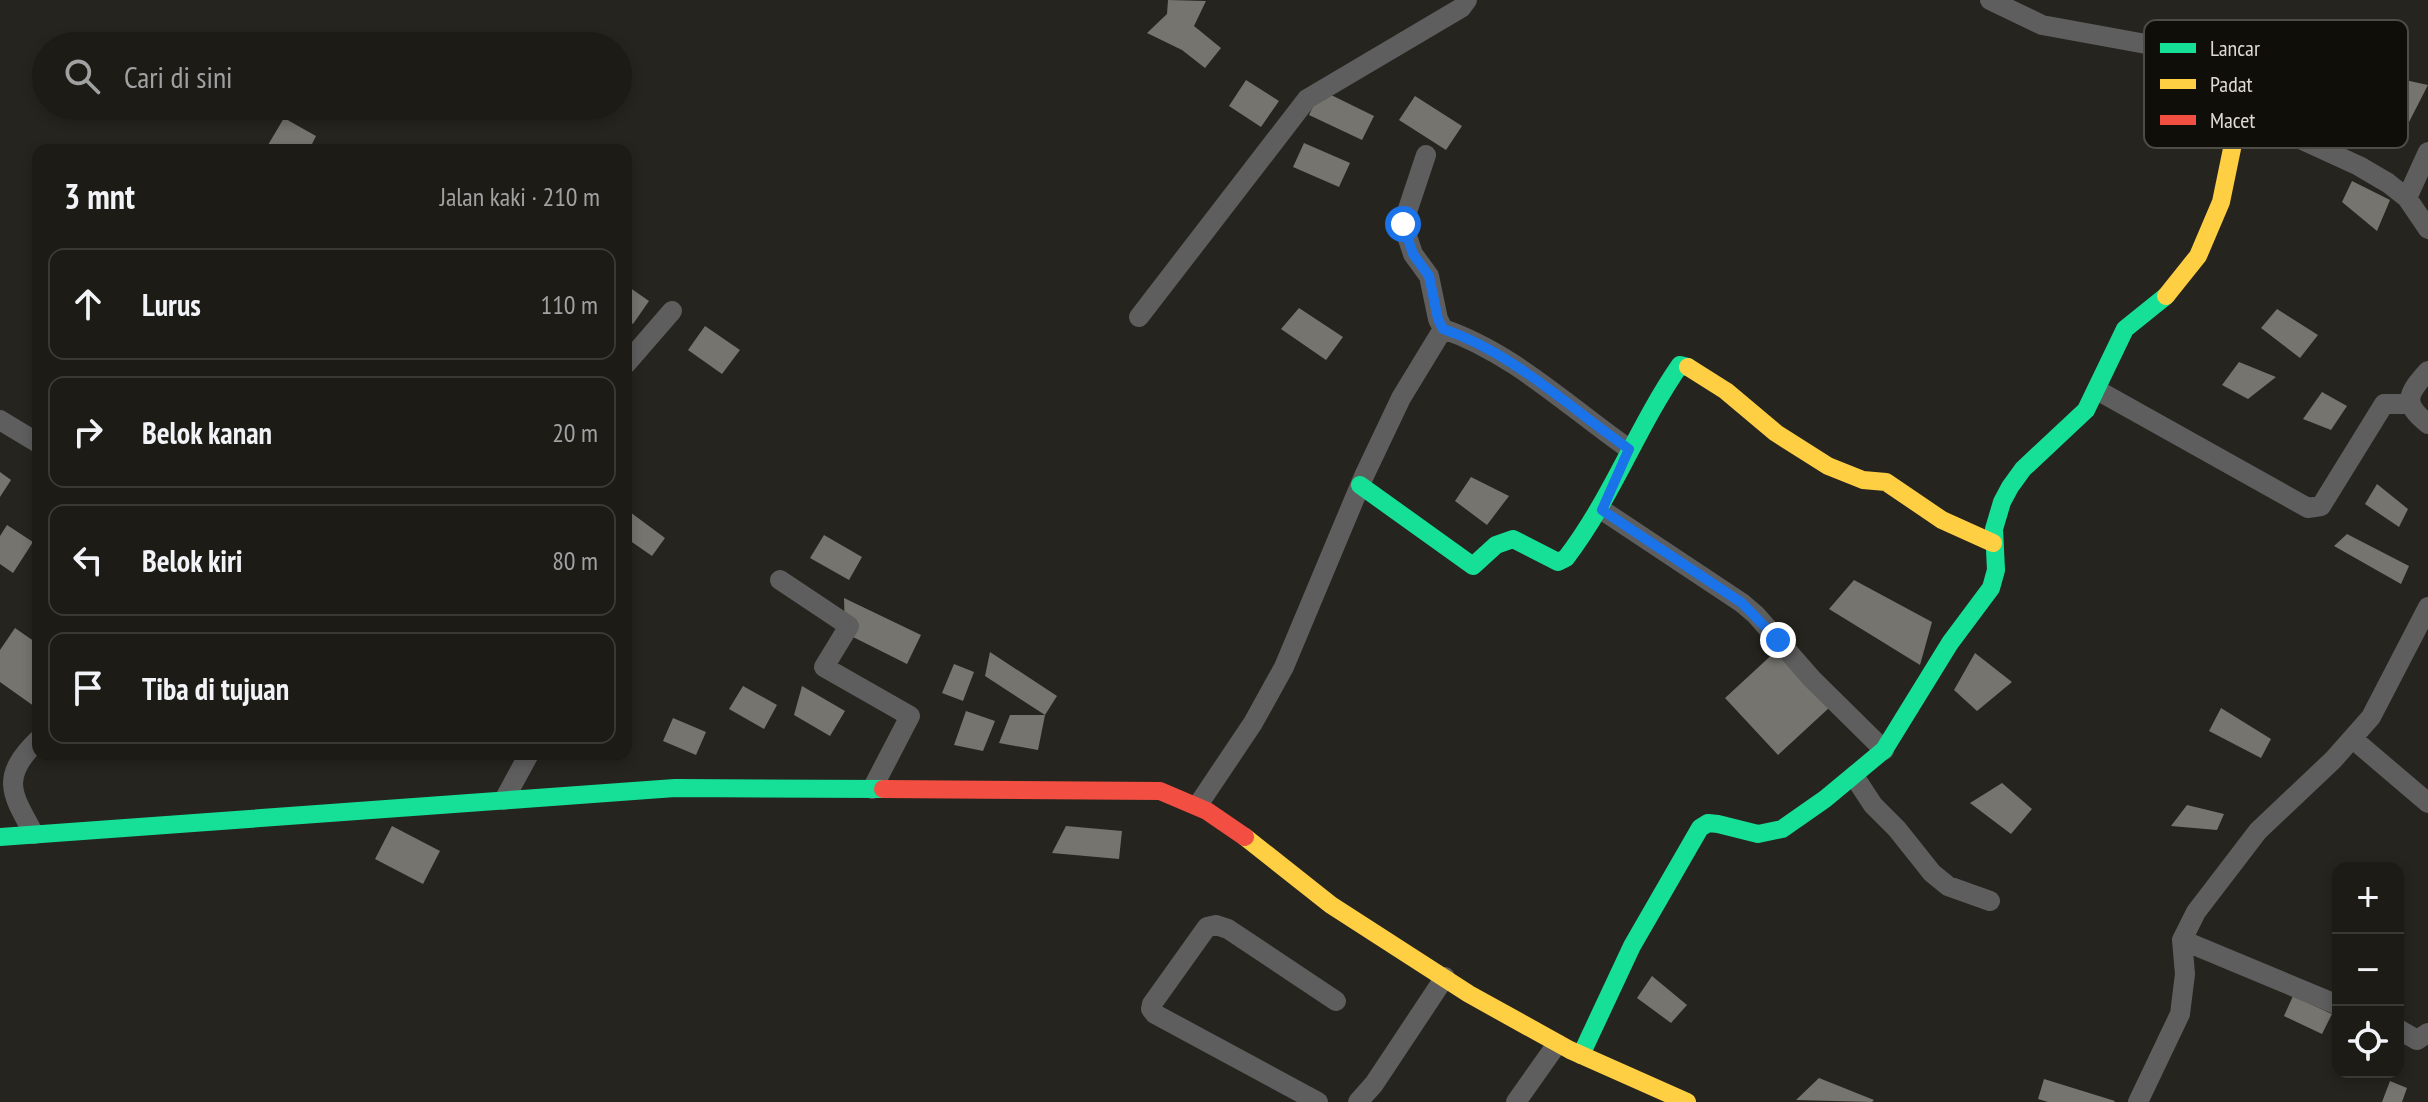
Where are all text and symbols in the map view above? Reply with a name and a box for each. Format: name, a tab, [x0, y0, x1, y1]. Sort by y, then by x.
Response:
legend	[2144, 20, 2408, 148]
search box	[32, 32, 632, 120]
text: Lancar	[2210, 34, 2260, 62]
icon: search	[60, 54, 104, 98]
text: Cari di sini	[124, 57, 233, 96]
text: Padat	[2210, 70, 2253, 98]
text: Macet	[2210, 106, 2255, 134]
text: 3 mnt	[64, 174, 135, 218]
text: Jalan kaki · 210 m	[440, 180, 600, 213]
route start	[1385, 206, 1421, 242]
icon: ahead	[66, 282, 110, 326]
text: Lurus	[142, 285, 201, 324]
text: 110 m	[540, 288, 598, 321]
icon: right	[66, 410, 110, 454]
text: Belok kanan	[142, 413, 272, 452]
text: 20 m	[552, 416, 598, 449]
icon: left	[66, 538, 110, 582]
text: Belok kiri	[142, 541, 243, 580]
text: 80 m	[552, 544, 598, 577]
route end	[1760, 622, 1796, 658]
icon: arrive	[66, 666, 110, 710]
text: Tiba di tujuan	[142, 669, 289, 708]
map controls	[2332, 862, 2404, 1078]
button: +	[2332, 862, 2404, 934]
button: −	[2332, 934, 2404, 1006]
button: locate	[2332, 1006, 2404, 1078]

